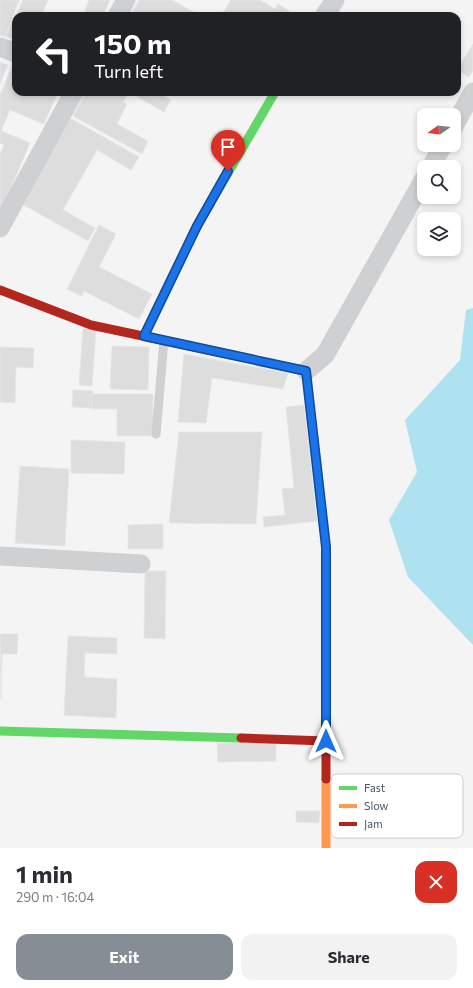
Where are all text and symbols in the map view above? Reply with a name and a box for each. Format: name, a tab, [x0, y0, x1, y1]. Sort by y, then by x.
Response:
text: 150 m	[94, 26, 171, 60]
icon: left	[28, 28, 80, 80]
text: Turn left	[94, 60, 163, 82]
north arrow	[417, 108, 461, 152]
map controls	[417, 108, 461, 256]
pin	[211, 130, 245, 171]
icon: arrive	[217, 136, 239, 158]
button: search	[417, 160, 461, 204]
button: layers	[417, 212, 461, 256]
position arrow	[305, 720, 347, 762]
legend	[331, 774, 463, 838]
text: Fast	[364, 781, 386, 794]
text: Slow	[364, 799, 389, 812]
text: Jam	[364, 817, 383, 831]
text: 1 min	[16, 859, 73, 888]
button: close	[415, 861, 457, 903]
text: 290 m · 16:04	[16, 889, 94, 905]
button: Exit	[16, 934, 233, 980]
button: Share	[241, 934, 457, 980]

